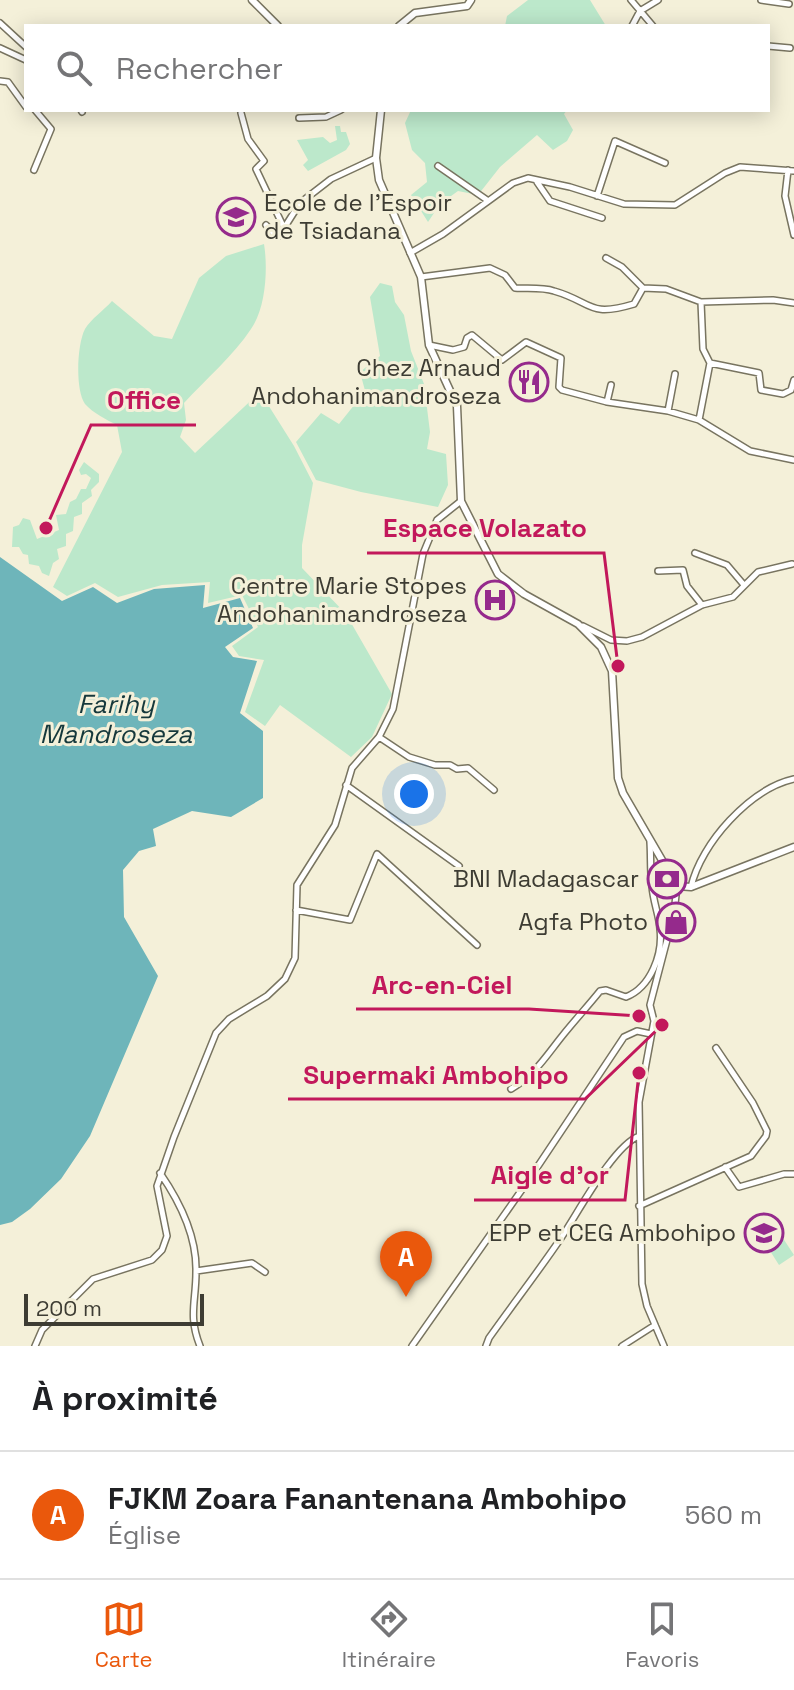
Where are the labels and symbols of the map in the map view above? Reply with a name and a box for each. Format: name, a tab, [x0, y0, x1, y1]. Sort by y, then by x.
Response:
place label: Ecole de l'Espoir de Tsiadana	[264, 187, 452, 246]
school or university icon: Ecole de l'Espoir de Tsiadana	[215, 196, 257, 238]
place label: Chez Arnaud Andohanimandroseza	[251, 352, 501, 411]
restaurant icon: Chez Arnaud Andohanimandroseza	[508, 361, 550, 403]
callout: Office	[91, 375, 196, 425]
text: Office	[107, 383, 181, 417]
callout: Espace Volazato	[367, 503, 604, 553]
text: Espace Volazato	[383, 511, 587, 545]
place label: Centre Marie Stopes Andohanimandroseza	[217, 570, 467, 629]
hospital icon: Centre Marie Stopes Andohanimandroseza	[474, 579, 516, 621]
water label: Farihy Mandroseza	[40, 687, 193, 751]
your location	[394, 774, 434, 814]
bank icon: BNI Madagascar	[646, 858, 688, 900]
place label: BNI Madagascar	[453, 863, 639, 894]
shop icon: Agfa Photo	[655, 901, 697, 943]
place label: Agfa Photo	[518, 906, 648, 937]
callout: Arc-en-Ciel	[356, 959, 529, 1009]
text: Arc-en-Ciel	[372, 968, 512, 1002]
callout: Supermaki Ambohipo	[288, 1049, 585, 1099]
text: Supermaki Ambohipo	[303, 1058, 569, 1092]
callout: Aigle d'or	[474, 1150, 625, 1200]
text: Aigle d'or	[491, 1158, 609, 1192]
school or university icon: EPP et CEG Ambohipo	[743, 1212, 785, 1254]
place label: EPP et CEG Ambohipo	[489, 1217, 736, 1248]
pin: A	[380, 1231, 432, 1297]
scale bar	[24, 1290, 204, 1326]

